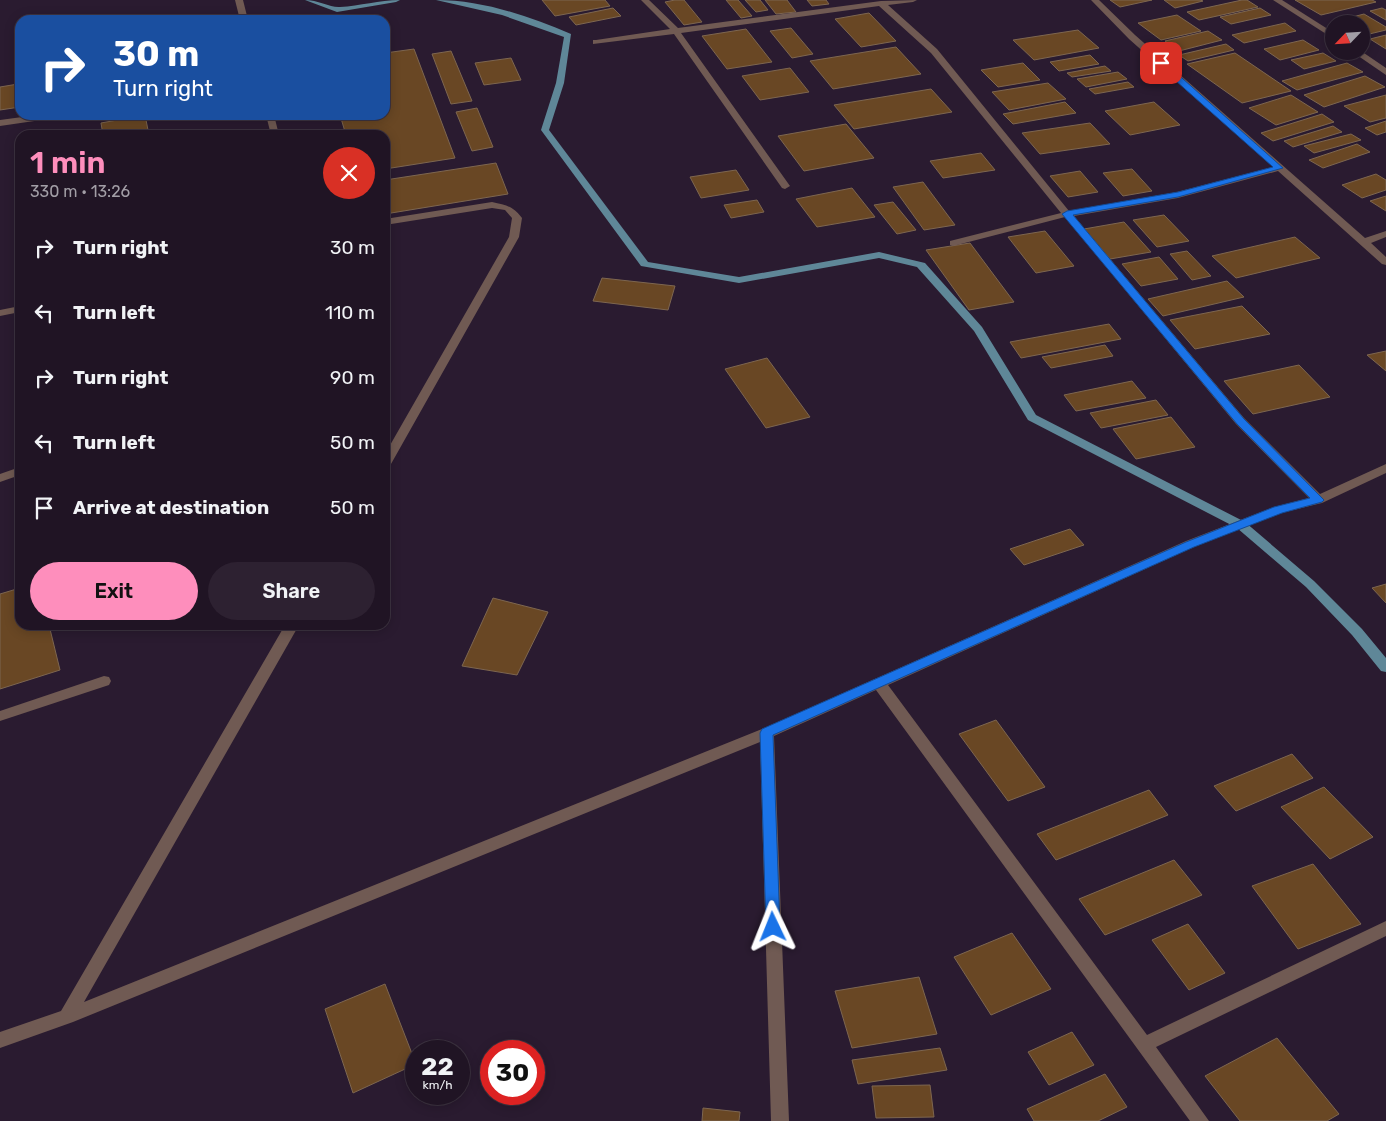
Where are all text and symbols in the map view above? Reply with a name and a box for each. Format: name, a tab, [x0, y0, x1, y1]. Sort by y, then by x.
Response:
north arrow	[1325, 15, 1370, 60]
map controls	[1325, 15, 1370, 60]
text: 30 m	[113, 33, 199, 75]
icon: right	[30, 35, 95, 100]
pin	[1140, 42, 1182, 84]
icon: arrive	[1147, 49, 1175, 77]
text: Turn right	[113, 75, 213, 102]
text: 1 min	[30, 145, 105, 181]
button: close	[323, 147, 375, 199]
text: 330 m · 13:26	[30, 182, 130, 201]
icon: right	[30, 234, 58, 262]
text: Turn right	[73, 236, 168, 259]
text: 30 m	[330, 236, 375, 259]
icon: left	[30, 299, 58, 327]
text: Turn left	[73, 301, 155, 324]
text: 110 m	[325, 301, 375, 324]
icon: right	[30, 364, 58, 392]
text: Turn right	[73, 366, 168, 389]
text: 90 m	[330, 366, 375, 389]
icon: left	[30, 429, 58, 457]
text: Turn left	[73, 431, 155, 454]
text: 50 m	[330, 431, 375, 454]
icon: arrive	[30, 494, 58, 522]
text: Arrive at destination	[73, 496, 269, 519]
text: 50 m	[330, 496, 375, 519]
button: Exit	[30, 562, 198, 620]
button: Share	[208, 562, 375, 620]
position arrow	[746, 900, 798, 952]
speed limit sign: 30	[480, 1040, 545, 1105]
text: 22	[421, 1052, 454, 1081]
text: km/h	[423, 1078, 452, 1092]

